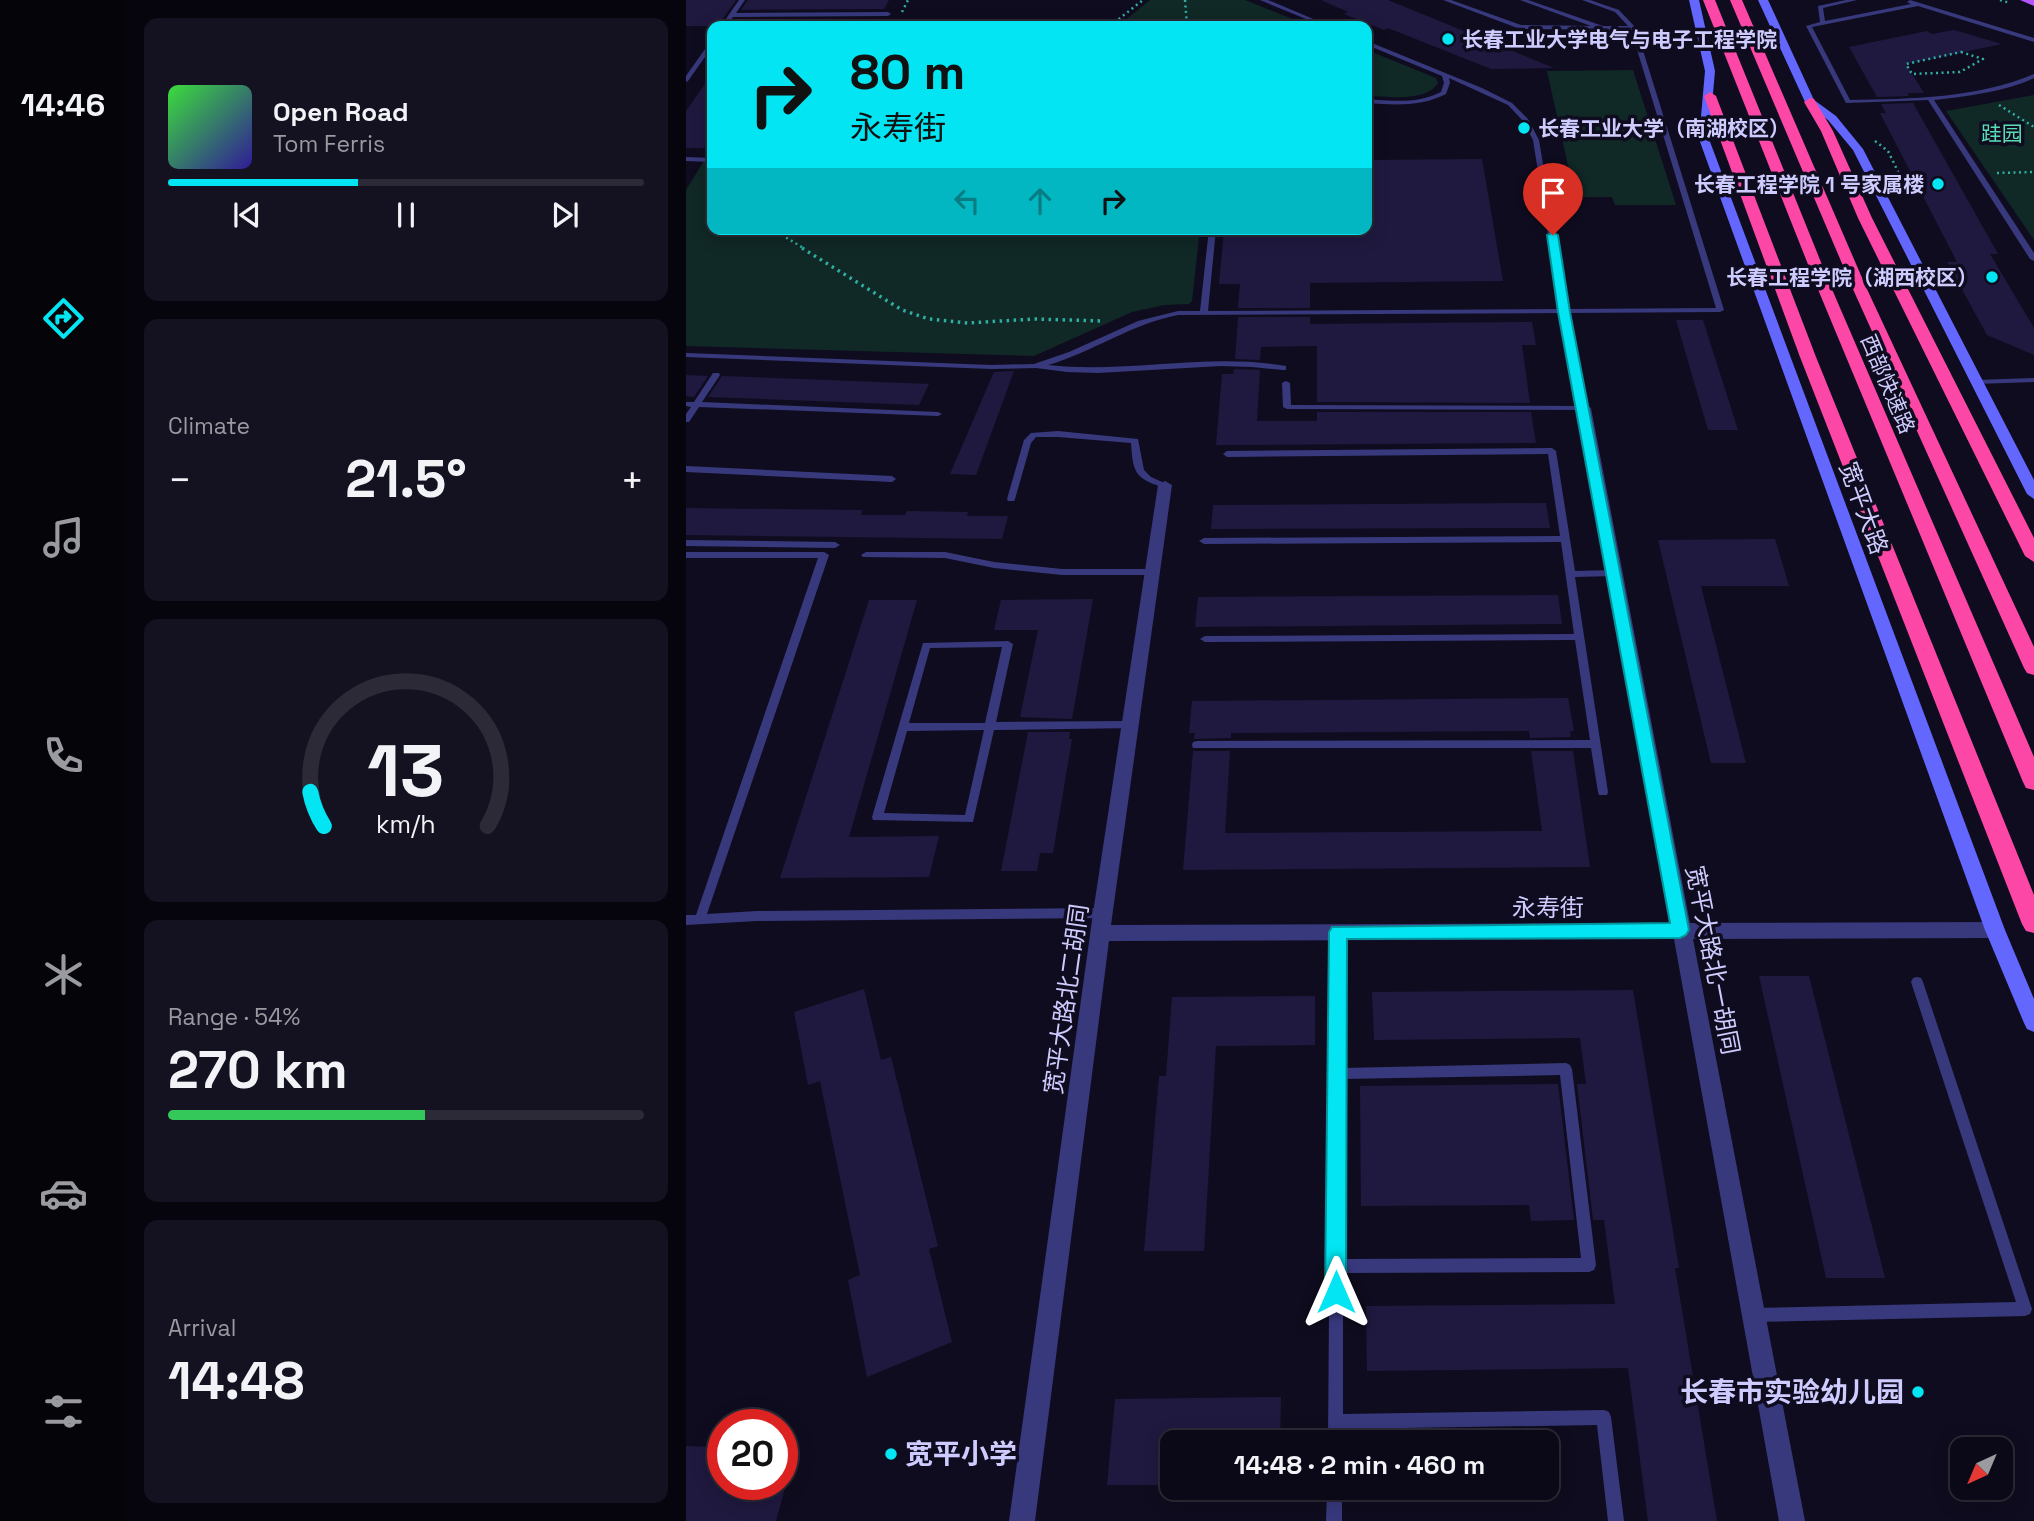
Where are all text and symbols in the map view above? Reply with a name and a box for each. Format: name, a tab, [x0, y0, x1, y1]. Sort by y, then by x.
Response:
place label: 长春工业大学电气与电子工程学院	[1462, 26, 1777, 53]
marker: 长春工业大学电气与电子工程学院	[1440, 31, 1456, 47]
text: 80 m	[850, 41, 965, 103]
icon: right	[735, 49, 826, 140]
text: 14:46	[21, 85, 105, 125]
text: Open Road	[273, 95, 409, 129]
text: 永寿街	[850, 108, 946, 148]
place label: 长春工业大学（南湖校区）	[1538, 115, 1790, 142]
marker: 长春工业大学（南湖校区）	[1516, 120, 1532, 136]
park label: 跬园	[1981, 120, 2023, 147]
text: Tom Ferris	[273, 129, 385, 159]
pin	[1523, 163, 1583, 235]
place label: 长春工程学院 1 号家属楼	[1694, 171, 1924, 198]
icon: arrive	[1534, 174, 1572, 212]
marker: 长春工程学院 1 号家属楼	[1930, 176, 1946, 192]
icon: left	[948, 182, 986, 220]
icon: ahead	[1021, 182, 1059, 220]
icon: right	[1094, 182, 1132, 220]
icon: previous	[228, 196, 266, 234]
icon: pause	[387, 196, 425, 234]
icon: next	[546, 196, 584, 234]
place label: 长春工程学院（湖西校区）	[1726, 264, 1978, 291]
marker: 长春工程学院（湖西校区）	[1984, 269, 2000, 285]
icon: directions	[39, 294, 88, 343]
street label: 西部快速路	[1855, 330, 1921, 438]
text: Climate	[168, 411, 250, 441]
text: 21.5°	[345, 446, 467, 512]
text: −	[168, 456, 192, 504]
text: +	[620, 456, 644, 504]
street label: 宽平大路	[1833, 458, 1895, 558]
icon: music	[39, 513, 88, 562]
text: 13	[367, 725, 445, 818]
icon: phone	[39, 731, 88, 780]
text: km/h	[376, 808, 436, 840]
street label: 宽平大路北一胡同	[1679, 863, 1747, 1057]
street label: 永寿街	[1512, 892, 1584, 923]
street label: 宽平大路北二胡同	[1037, 902, 1095, 1096]
icon: climate	[39, 950, 88, 999]
text: Range · 54%	[168, 1002, 300, 1032]
text: 270 km	[168, 1037, 348, 1103]
icon: car	[39, 1169, 88, 1218]
position arrow	[1299, 1255, 1373, 1329]
text: Arrival	[168, 1313, 236, 1343]
text: 14:48	[168, 1348, 304, 1414]
place label: 长春市实验幼儿园	[1680, 1374, 1904, 1410]
marker: 长春市实验幼儿园	[1910, 1384, 1926, 1400]
icon: filters	[39, 1387, 88, 1436]
speed limit sign: 20	[707, 1409, 798, 1500]
place label: 宽平小学	[905, 1436, 1017, 1472]
north arrow	[1950, 1437, 2012, 1500]
map controls	[1950, 1437, 2013, 1500]
marker: 宽平小学	[883, 1446, 899, 1462]
text: 14:48 · 2 min · 460 m	[1234, 1448, 1485, 1482]

